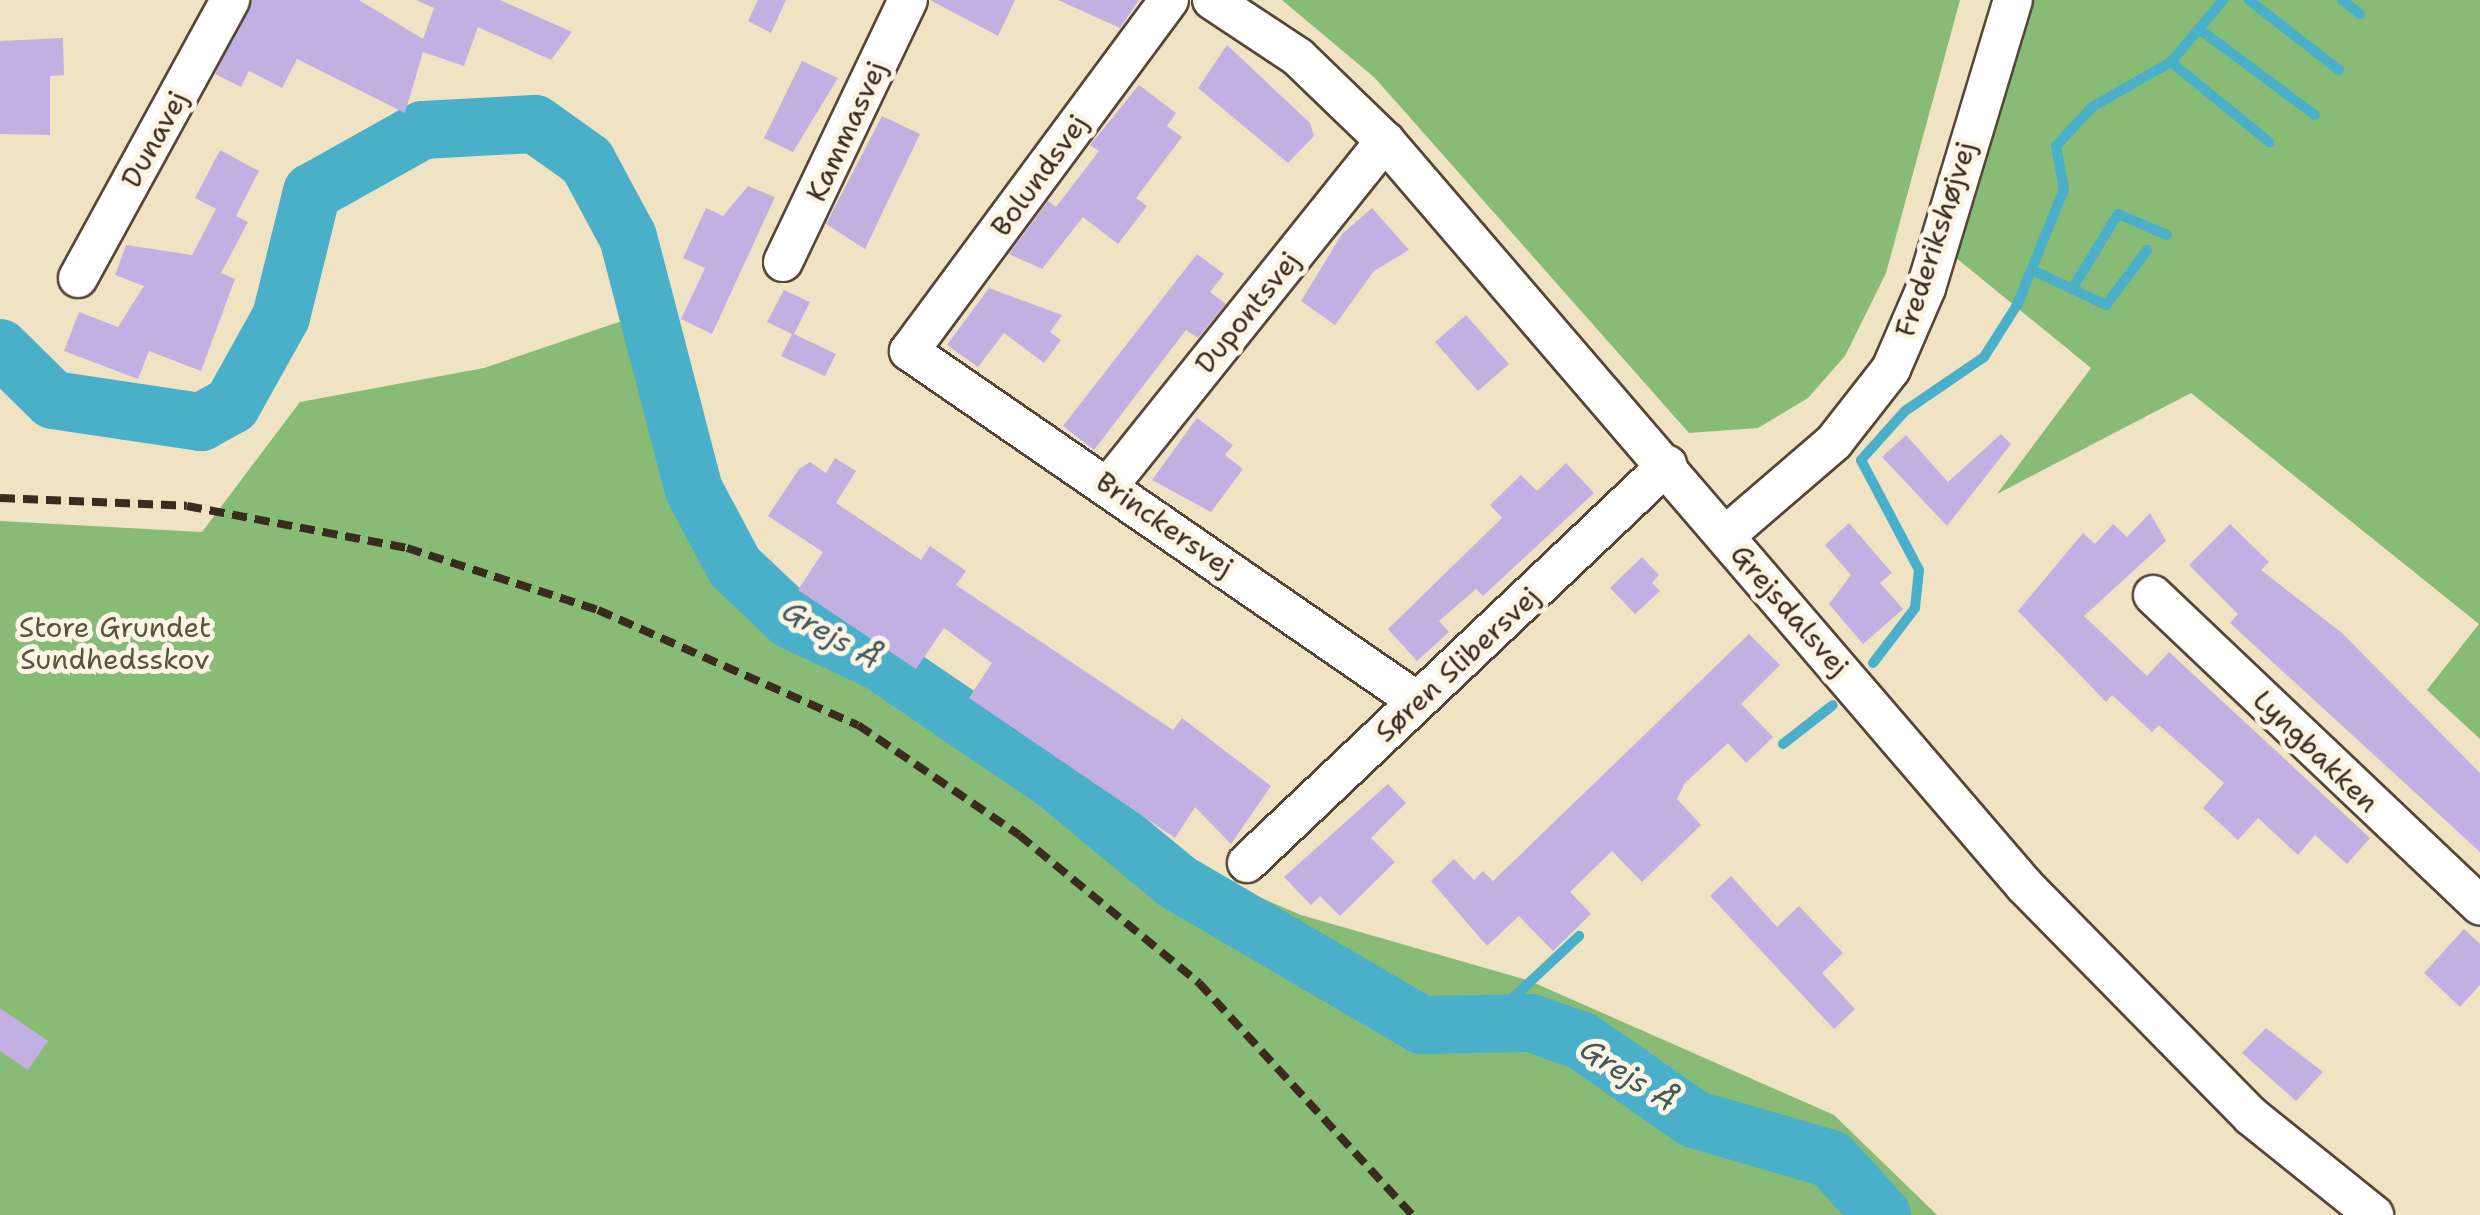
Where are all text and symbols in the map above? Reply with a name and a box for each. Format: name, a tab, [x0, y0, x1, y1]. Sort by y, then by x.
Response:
street label: Kammasvej	[799, 55, 893, 207]
street label: Dunavej	[114, 85, 194, 193]
street label: Bolundsvej	[984, 107, 1094, 243]
street label: Frederikshøjvej	[1888, 137, 1982, 341]
street label: Dupontsvej	[1188, 244, 1306, 380]
street label: Brinckersvej	[1090, 464, 1240, 584]
street label: Grejsdalsvej	[1724, 537, 1856, 683]
street label: Søren Slibersvej	[1368, 579, 1546, 749]
water label: Grejs Å	[776, 593, 886, 677]
park label: Store Grundet Sundhedsskov	[19, 610, 211, 676]
street label: Lyngbakken	[2246, 683, 2386, 819]
water label: Grejs Å	[1573, 1031, 1683, 1119]

